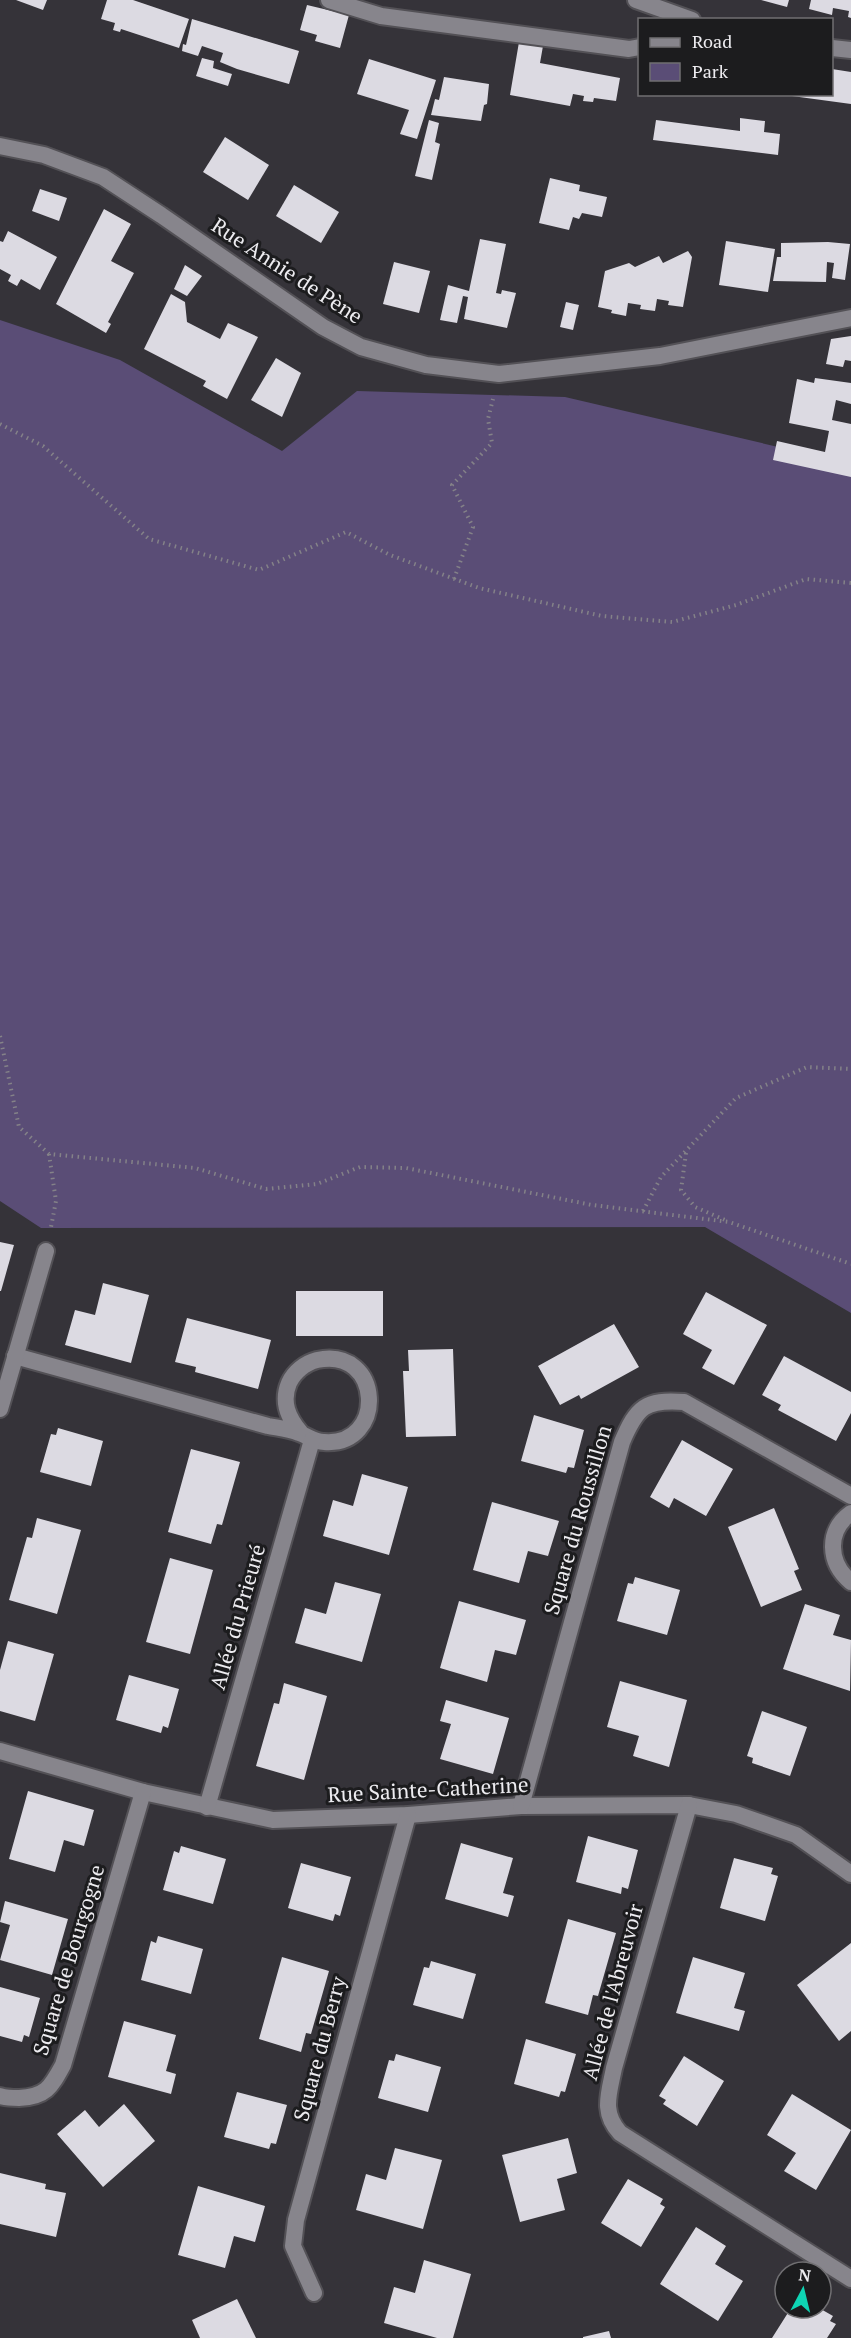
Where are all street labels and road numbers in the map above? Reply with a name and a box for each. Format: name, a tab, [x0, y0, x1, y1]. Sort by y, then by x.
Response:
street label: Rue Annie de Pène	[207, 211, 368, 330]
street label: Square du Roussillon	[537, 1421, 618, 1618]
street label: Allée du Prieuré	[203, 1541, 271, 1693]
street label: Rue Sainte-Catherine	[327, 1770, 529, 1808]
street label: Square de Bourgogne	[26, 1861, 110, 2058]
street label: Allée de l'Abreuvoir	[575, 1900, 649, 2083]
street label: Square du Berry	[286, 1973, 352, 2124]

